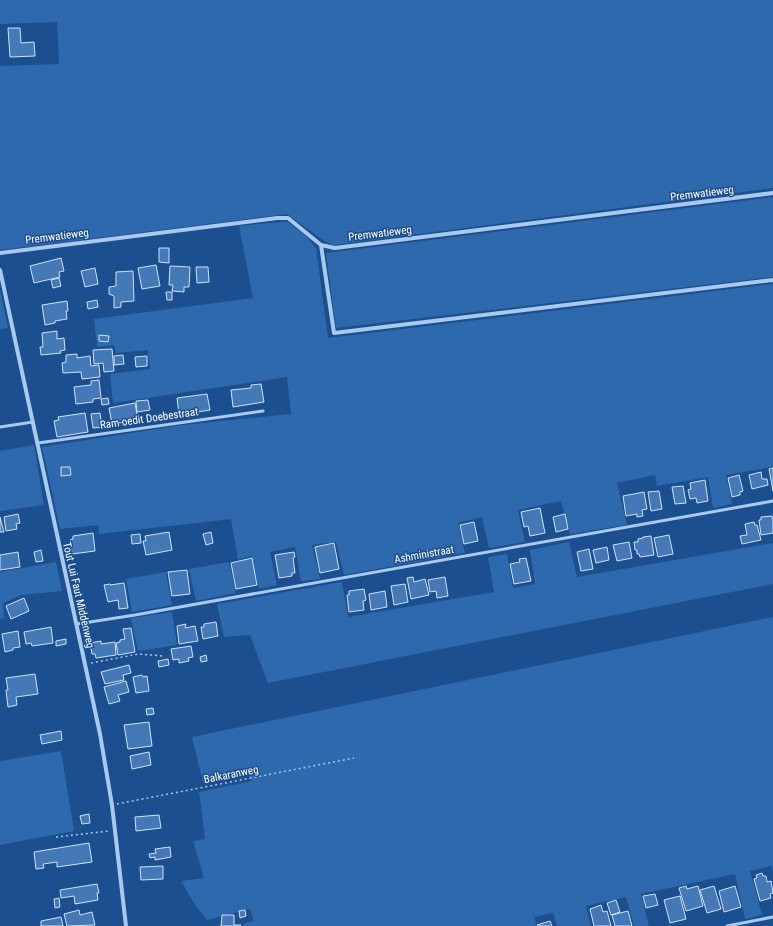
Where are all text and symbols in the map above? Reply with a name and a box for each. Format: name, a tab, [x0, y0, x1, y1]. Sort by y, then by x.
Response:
street label: Premwatieweg	[670, 183, 735, 204]
street label: Premwatieweg	[348, 223, 413, 244]
street label: Premwatieweg	[25, 226, 90, 247]
street label: Ram-oedit Doebestraat	[99, 405, 199, 432]
street label: Tout Lui Faut Middenweg	[60, 541, 97, 649]
street label: Ashministraat	[393, 543, 455, 566]
street label: Balkaranweg	[203, 763, 260, 786]

